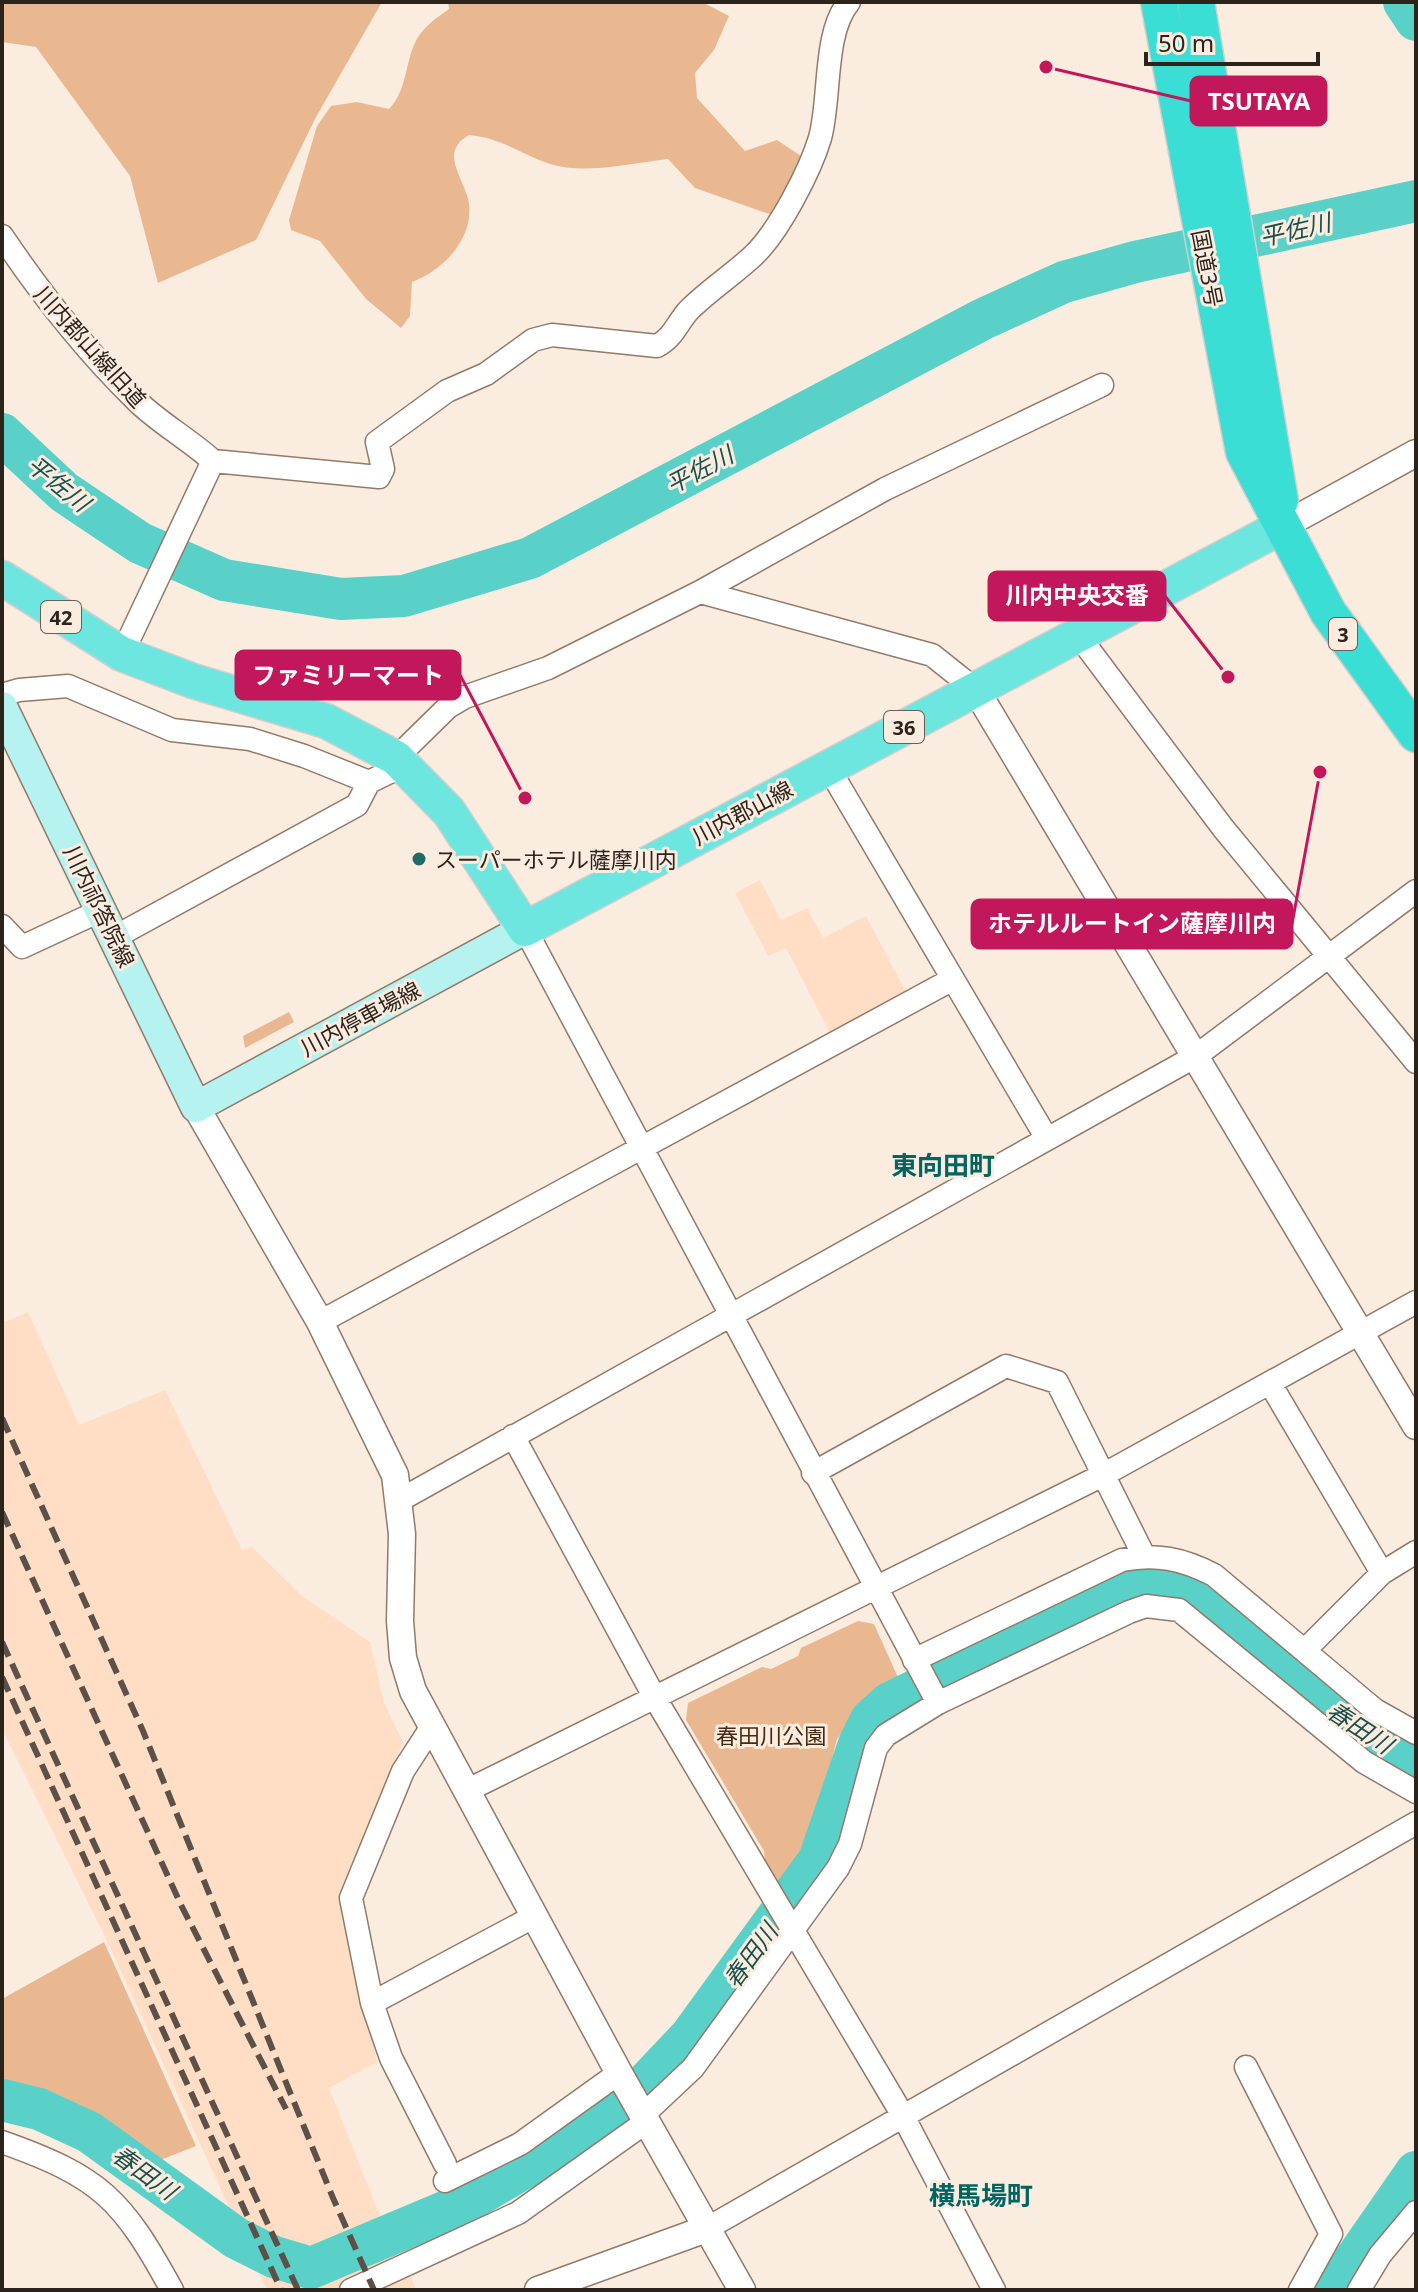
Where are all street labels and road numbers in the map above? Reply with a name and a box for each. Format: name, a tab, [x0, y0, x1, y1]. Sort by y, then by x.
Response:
street label: 国道3号	[1186, 227, 1230, 309]
street label: 川内郡山線旧道	[28, 279, 154, 413]
road number: 42	[41, 601, 81, 633]
road number: 3	[1329, 618, 1357, 650]
road number: 36	[884, 711, 924, 743]
street label: 川内郡山線	[686, 773, 798, 851]
street label: 川内祁答院線	[58, 840, 142, 972]
street label: 川内停車場線	[295, 974, 425, 1062]

